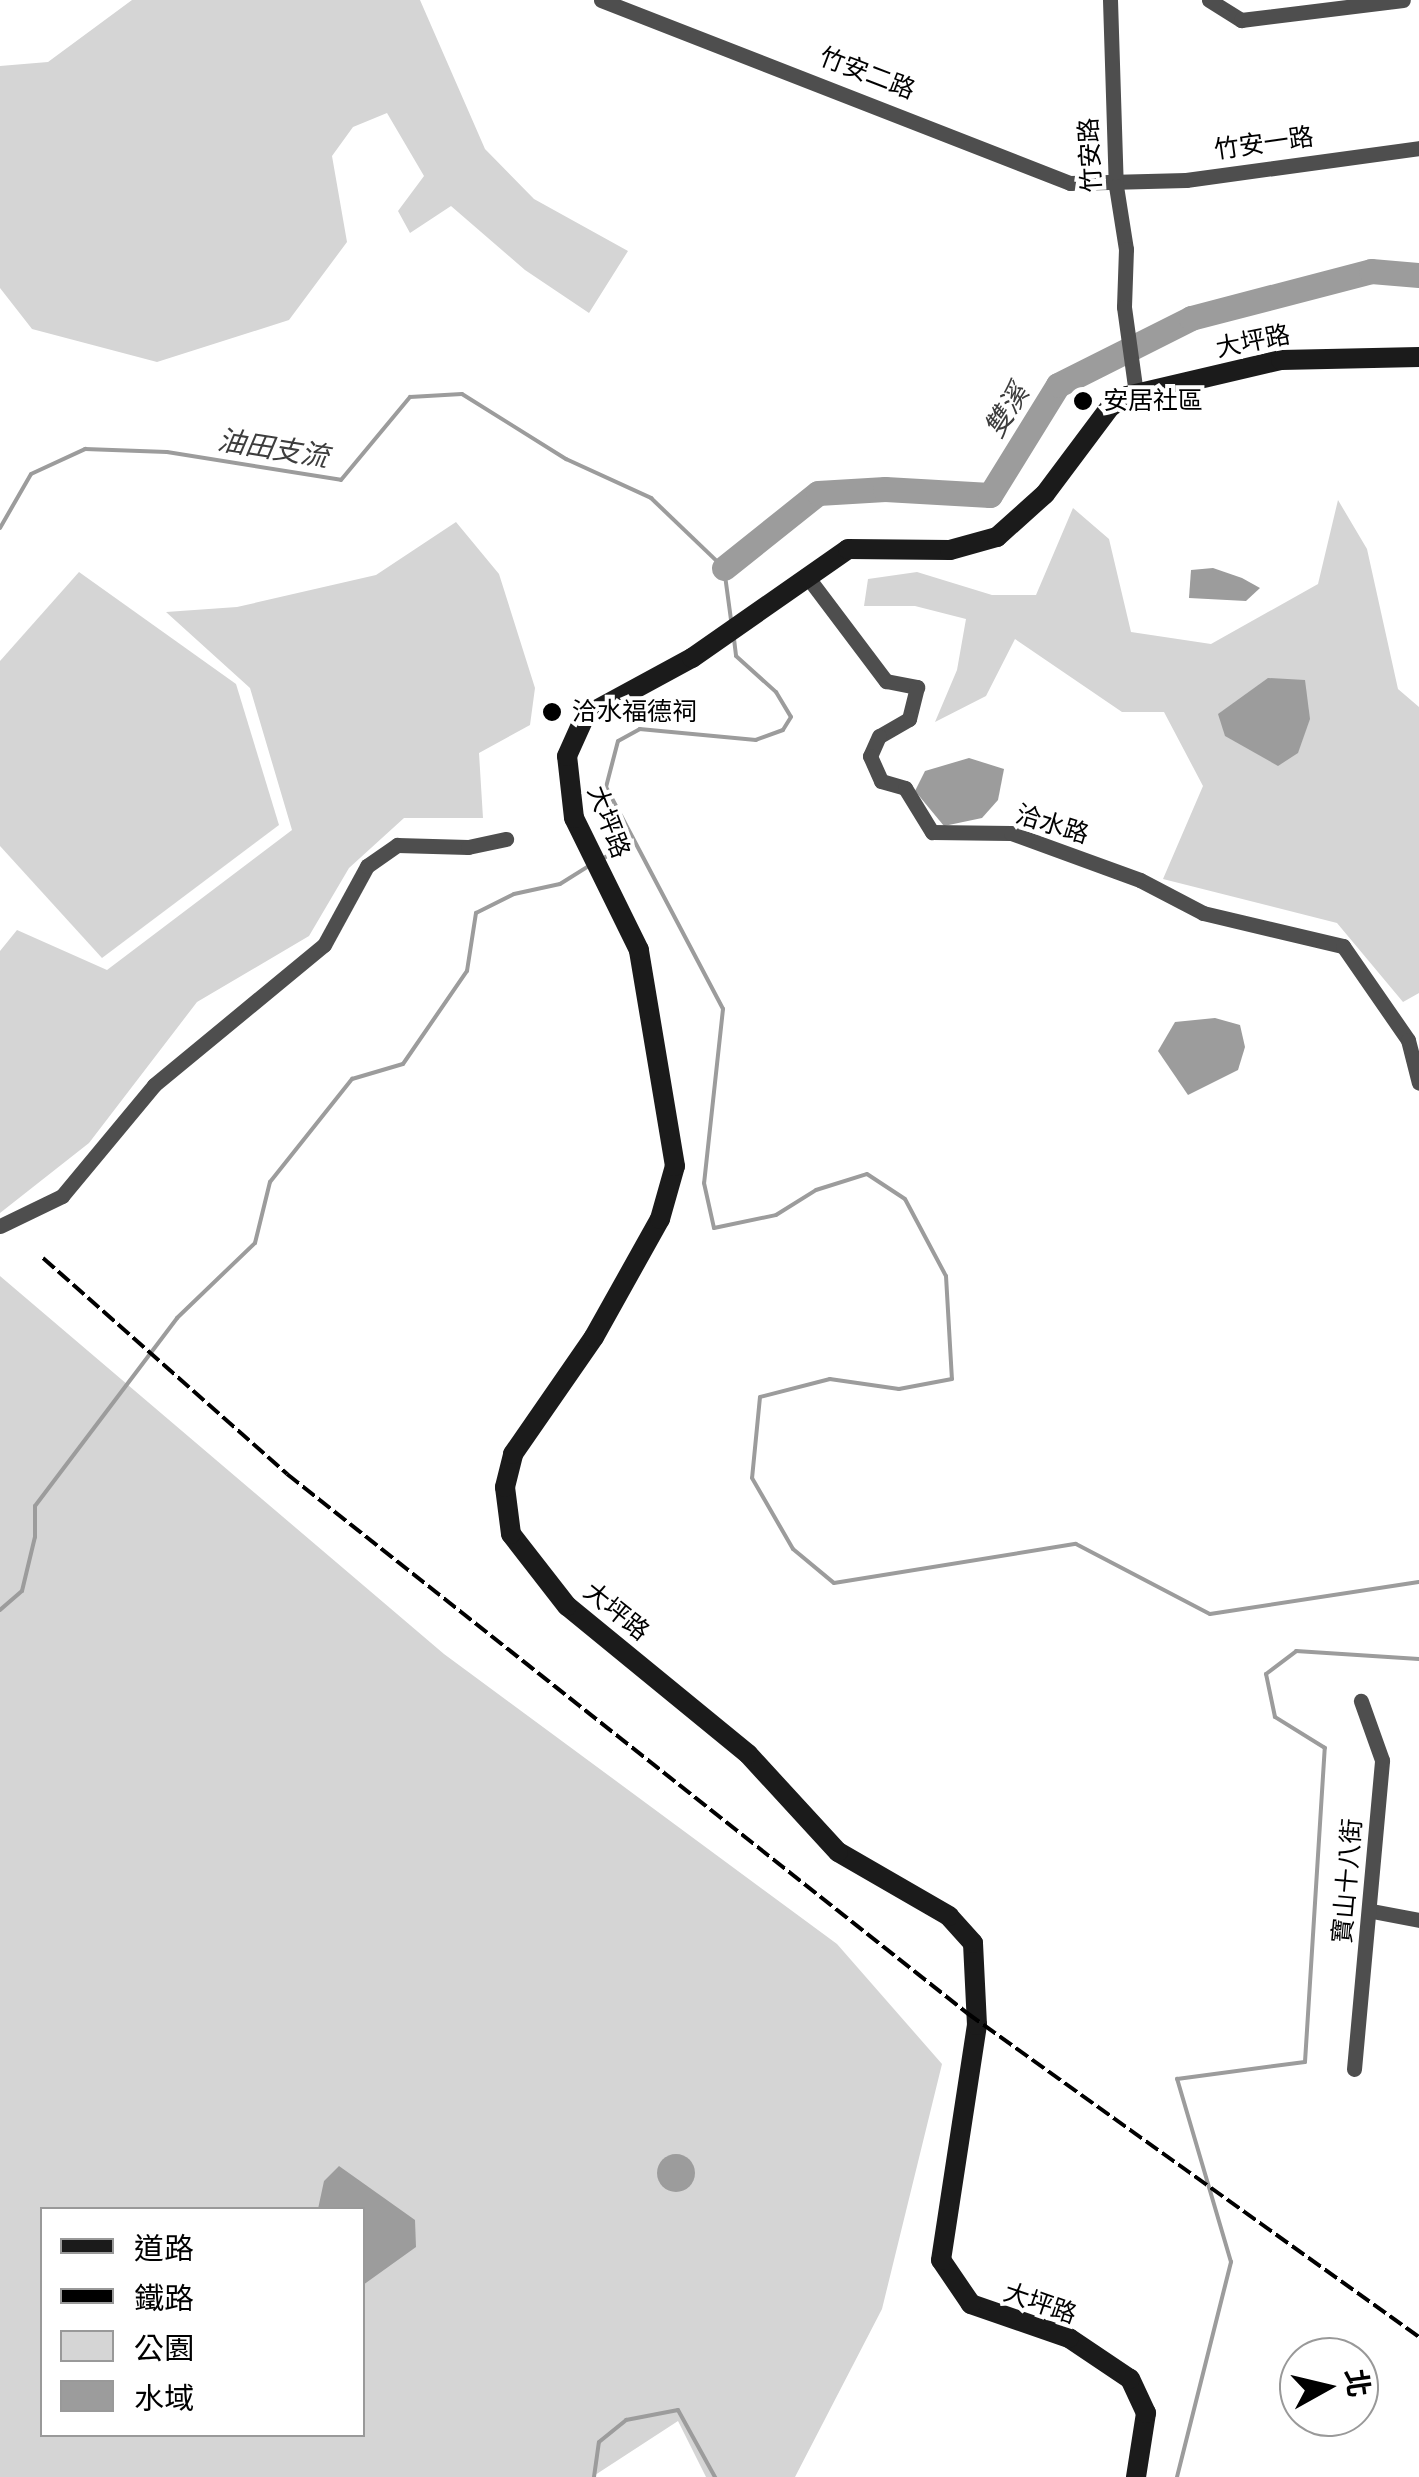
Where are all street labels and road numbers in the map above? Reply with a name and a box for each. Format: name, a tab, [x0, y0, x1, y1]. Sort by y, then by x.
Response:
street label: 竹安二路	[815, 42, 919, 106]
street label: 竹安路	[1074, 117, 1108, 193]
street label: 竹安一路	[1212, 122, 1316, 166]
street label: 大坪路	[1213, 320, 1293, 364]
street label: 大坪路	[581, 782, 635, 862]
street label: 洽水路	[1012, 800, 1092, 850]
street label: 大坪路	[577, 1577, 655, 1647]
street label: 寶山十八街	[1328, 1817, 1368, 1945]
street label: 大坪路	[1000, 2278, 1080, 2330]

